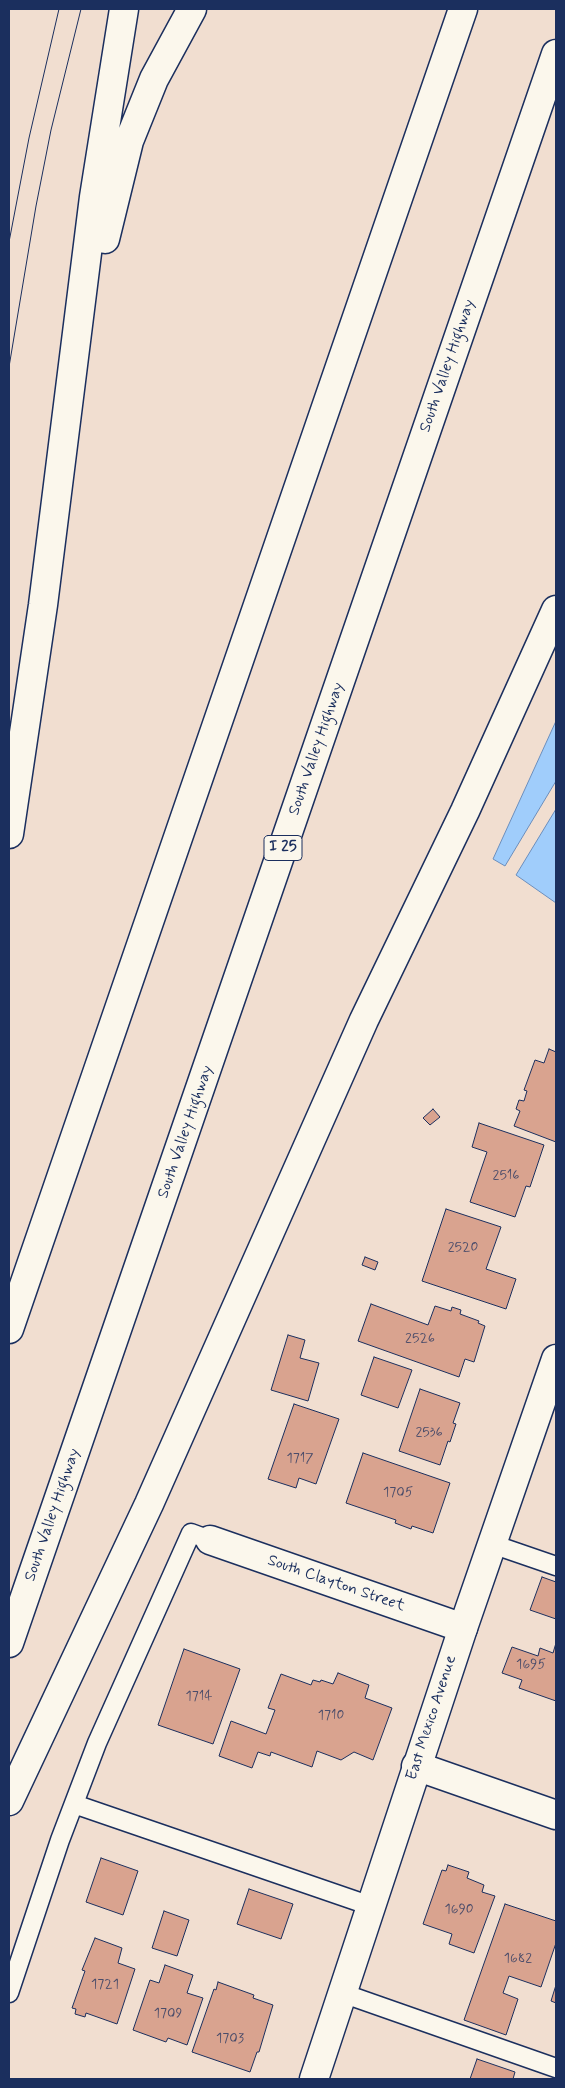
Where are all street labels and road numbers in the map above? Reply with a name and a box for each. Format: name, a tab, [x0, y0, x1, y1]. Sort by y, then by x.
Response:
street label: South Valley Highway	[416, 297, 480, 435]
street label: South Valley Highway	[285, 680, 349, 818]
road number: I 25	[264, 836, 302, 860]
street label: South Valley Highway	[154, 1063, 218, 1201]
street label: South Valley Highway	[21, 1446, 85, 1584]
street label: South Clayton Street	[265, 1551, 407, 1617]
street label: East Mexico Avenue	[403, 1653, 461, 1783]

